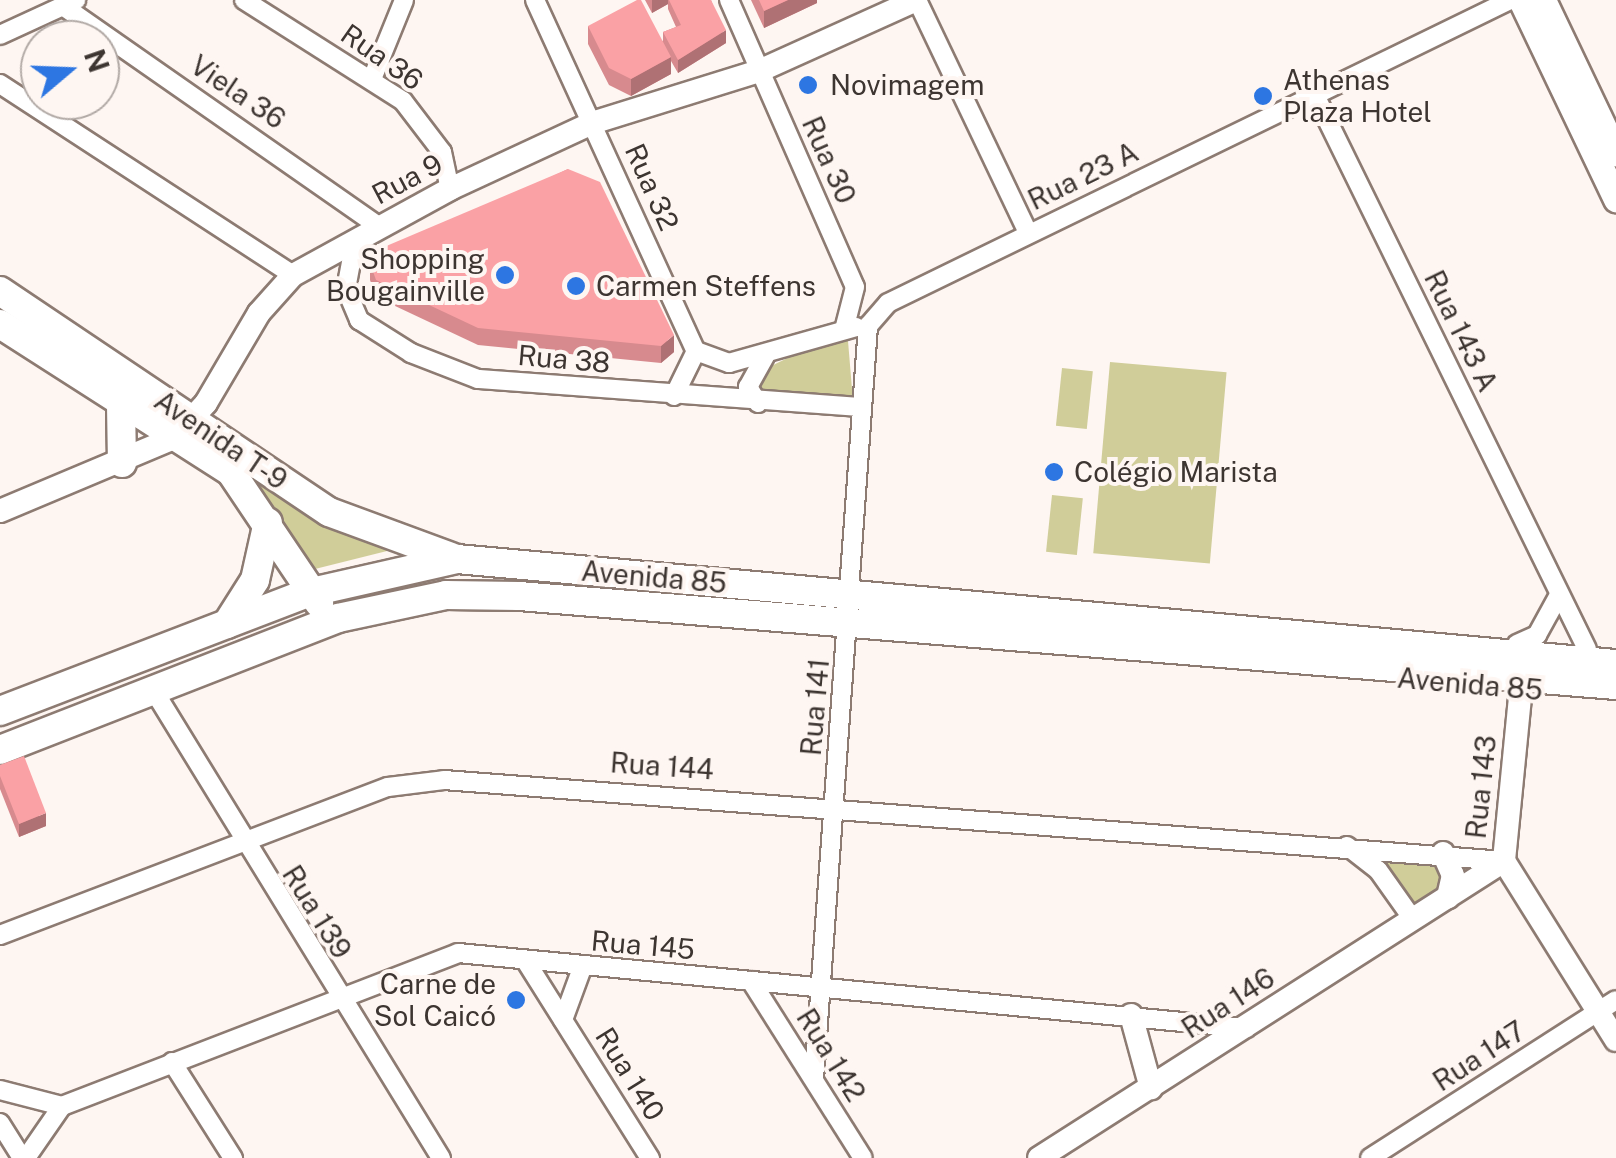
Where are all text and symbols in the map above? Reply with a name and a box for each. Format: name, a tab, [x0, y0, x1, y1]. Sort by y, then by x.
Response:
street label: Rua 36	[335, 17, 429, 97]
north arrow	[20, 20, 120, 120]
text: N	[78, 45, 116, 76]
street label: Viela 36	[184, 48, 292, 136]
place label: Athenas Plaza Hotel	[1283, 63, 1432, 129]
place label: Novimagem	[830, 68, 984, 102]
marker: Novimagem	[795, 72, 821, 98]
marker: Athenas Plaza Hotel	[1252, 85, 1274, 107]
street label: Rua 30	[795, 111, 863, 209]
street label: Rua 23 A	[1022, 135, 1144, 217]
street label: Rua 32	[618, 138, 686, 236]
street label: Rua 9	[366, 147, 448, 211]
place label: Shopping Bougainville	[326, 242, 485, 308]
marker: Shopping Bougainville	[494, 264, 516, 286]
street label: Rua 143 A	[1417, 265, 1505, 397]
place label: Carmen Steffens	[596, 269, 816, 303]
marker: Carmen Steffens	[565, 275, 587, 297]
street label: Rua 38	[516, 338, 612, 380]
street label: Avenida T-9	[148, 383, 294, 497]
place label: Colégio Marista	[1074, 455, 1278, 489]
marker: Colégio Marista	[1043, 461, 1065, 483]
street label: Avenida 85	[580, 554, 728, 600]
street label: Rua 141	[794, 657, 836, 757]
street label: Avenida 85	[1396, 661, 1544, 707]
street label: Rua 143	[1459, 734, 1503, 840]
street label: Rua 144	[609, 746, 715, 786]
street label: Rua 139	[275, 859, 359, 965]
street label: Rua 145	[590, 924, 696, 966]
street label: Rua 146	[1175, 961, 1281, 1045]
place label: Carne de Sol Caicó	[374, 967, 496, 1033]
marker: Carne de Sol Caicó	[505, 989, 527, 1011]
street label: Rua 142	[789, 1002, 873, 1108]
street label: Rua 147	[1427, 1014, 1531, 1098]
street label: Rua 140	[588, 1021, 672, 1127]

